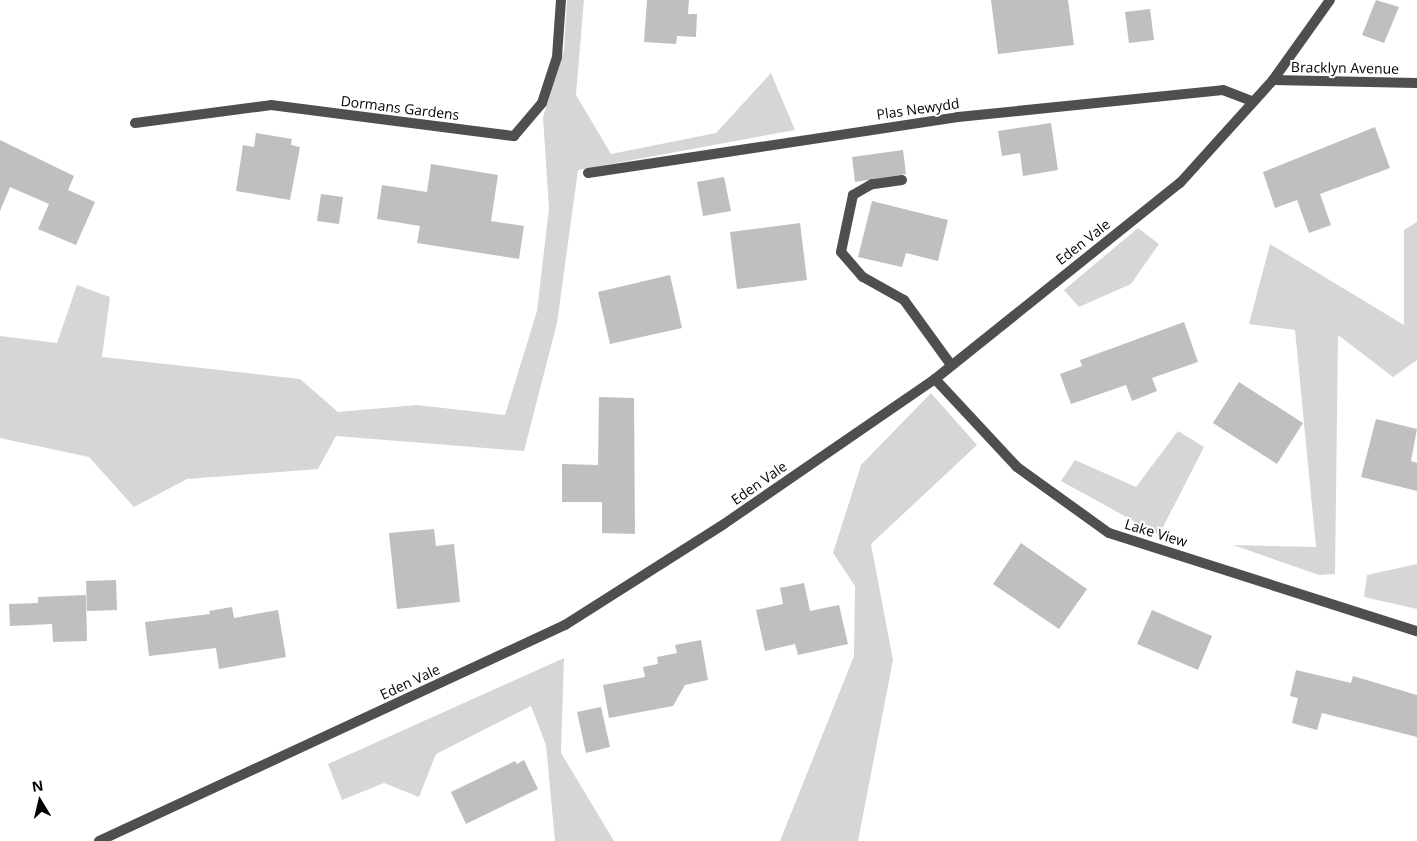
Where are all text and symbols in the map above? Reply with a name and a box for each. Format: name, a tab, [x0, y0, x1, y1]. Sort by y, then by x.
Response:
street label: Bracklyn Avenue	[1291, 59, 1399, 77]
street label: Dormans Gardens	[340, 92, 460, 124]
street label: Plas Newydd	[876, 95, 960, 123]
street label: Eden Vale	[1053, 216, 1113, 268]
street label: Eden Vale	[728, 458, 790, 508]
street label: Lake View	[1123, 516, 1189, 550]
street label: Eden Vale	[377, 661, 443, 703]
text: N	[30, 775, 45, 796]
north arrow	[15, 776, 65, 826]

